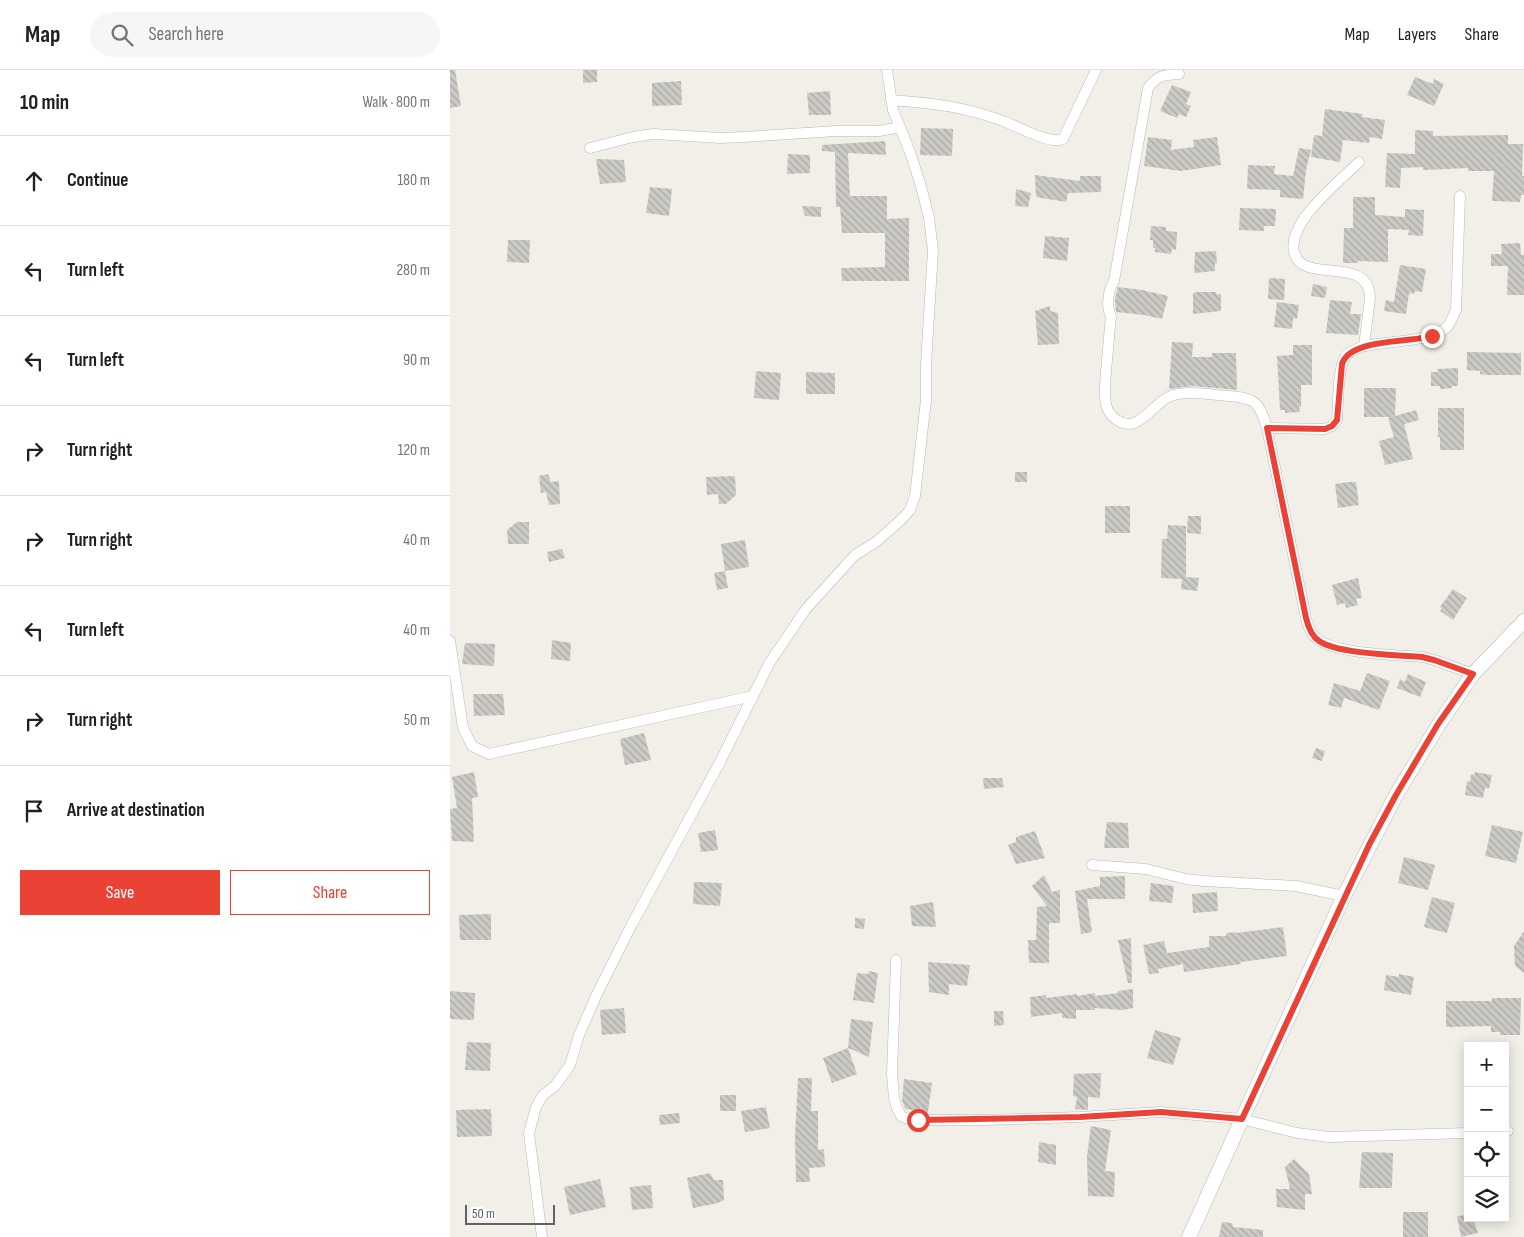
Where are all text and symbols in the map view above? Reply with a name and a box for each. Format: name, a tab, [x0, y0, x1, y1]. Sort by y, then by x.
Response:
search box	[90, 12, 440, 57]
text: Map	[25, 20, 60, 49]
icon: search	[108, 21, 136, 49]
text: Search here	[148, 23, 224, 46]
text: Map	[1345, 24, 1370, 45]
text: Layers	[1398, 24, 1437, 45]
text: Share	[1465, 24, 1499, 45]
text: 10 min	[20, 90, 69, 115]
text: Walk · 800 m	[362, 93, 430, 112]
icon: ahead	[20, 167, 48, 195]
text: Continue	[67, 169, 128, 192]
text: 180 m	[397, 171, 430, 190]
icon: left	[20, 257, 48, 285]
text: Turn left	[67, 259, 124, 282]
text: 280 m	[396, 261, 430, 280]
route end	[1421, 325, 1444, 348]
icon: left	[20, 347, 48, 375]
text: Turn left	[67, 349, 124, 372]
text: 90 m	[403, 351, 430, 370]
icon: right	[20, 437, 48, 465]
text: Turn right	[67, 439, 132, 462]
text: 120 m	[398, 441, 430, 460]
icon: right	[20, 527, 48, 555]
text: Turn right	[67, 529, 132, 552]
text: 40 m	[403, 531, 430, 550]
icon: left	[20, 617, 48, 645]
text: Turn left	[67, 619, 124, 642]
text: 40 m	[403, 621, 430, 640]
icon: right	[20, 707, 48, 735]
text: Turn right	[67, 709, 132, 732]
text: 50 m	[404, 711, 430, 730]
icon: arrive	[20, 797, 48, 825]
text: Arrive at destination	[67, 799, 205, 822]
button: Save	[20, 870, 220, 915]
button: Share	[230, 870, 430, 915]
map controls	[1464, 1042, 1509, 1222]
button: +	[1464, 1042, 1509, 1087]
button: −	[1464, 1087, 1509, 1132]
route start	[907, 1109, 930, 1132]
button: locate	[1464, 1132, 1509, 1177]
button: layers	[1464, 1177, 1509, 1222]
scale bar	[465, 1202, 555, 1225]
text: 50 m	[472, 1205, 495, 1222]

